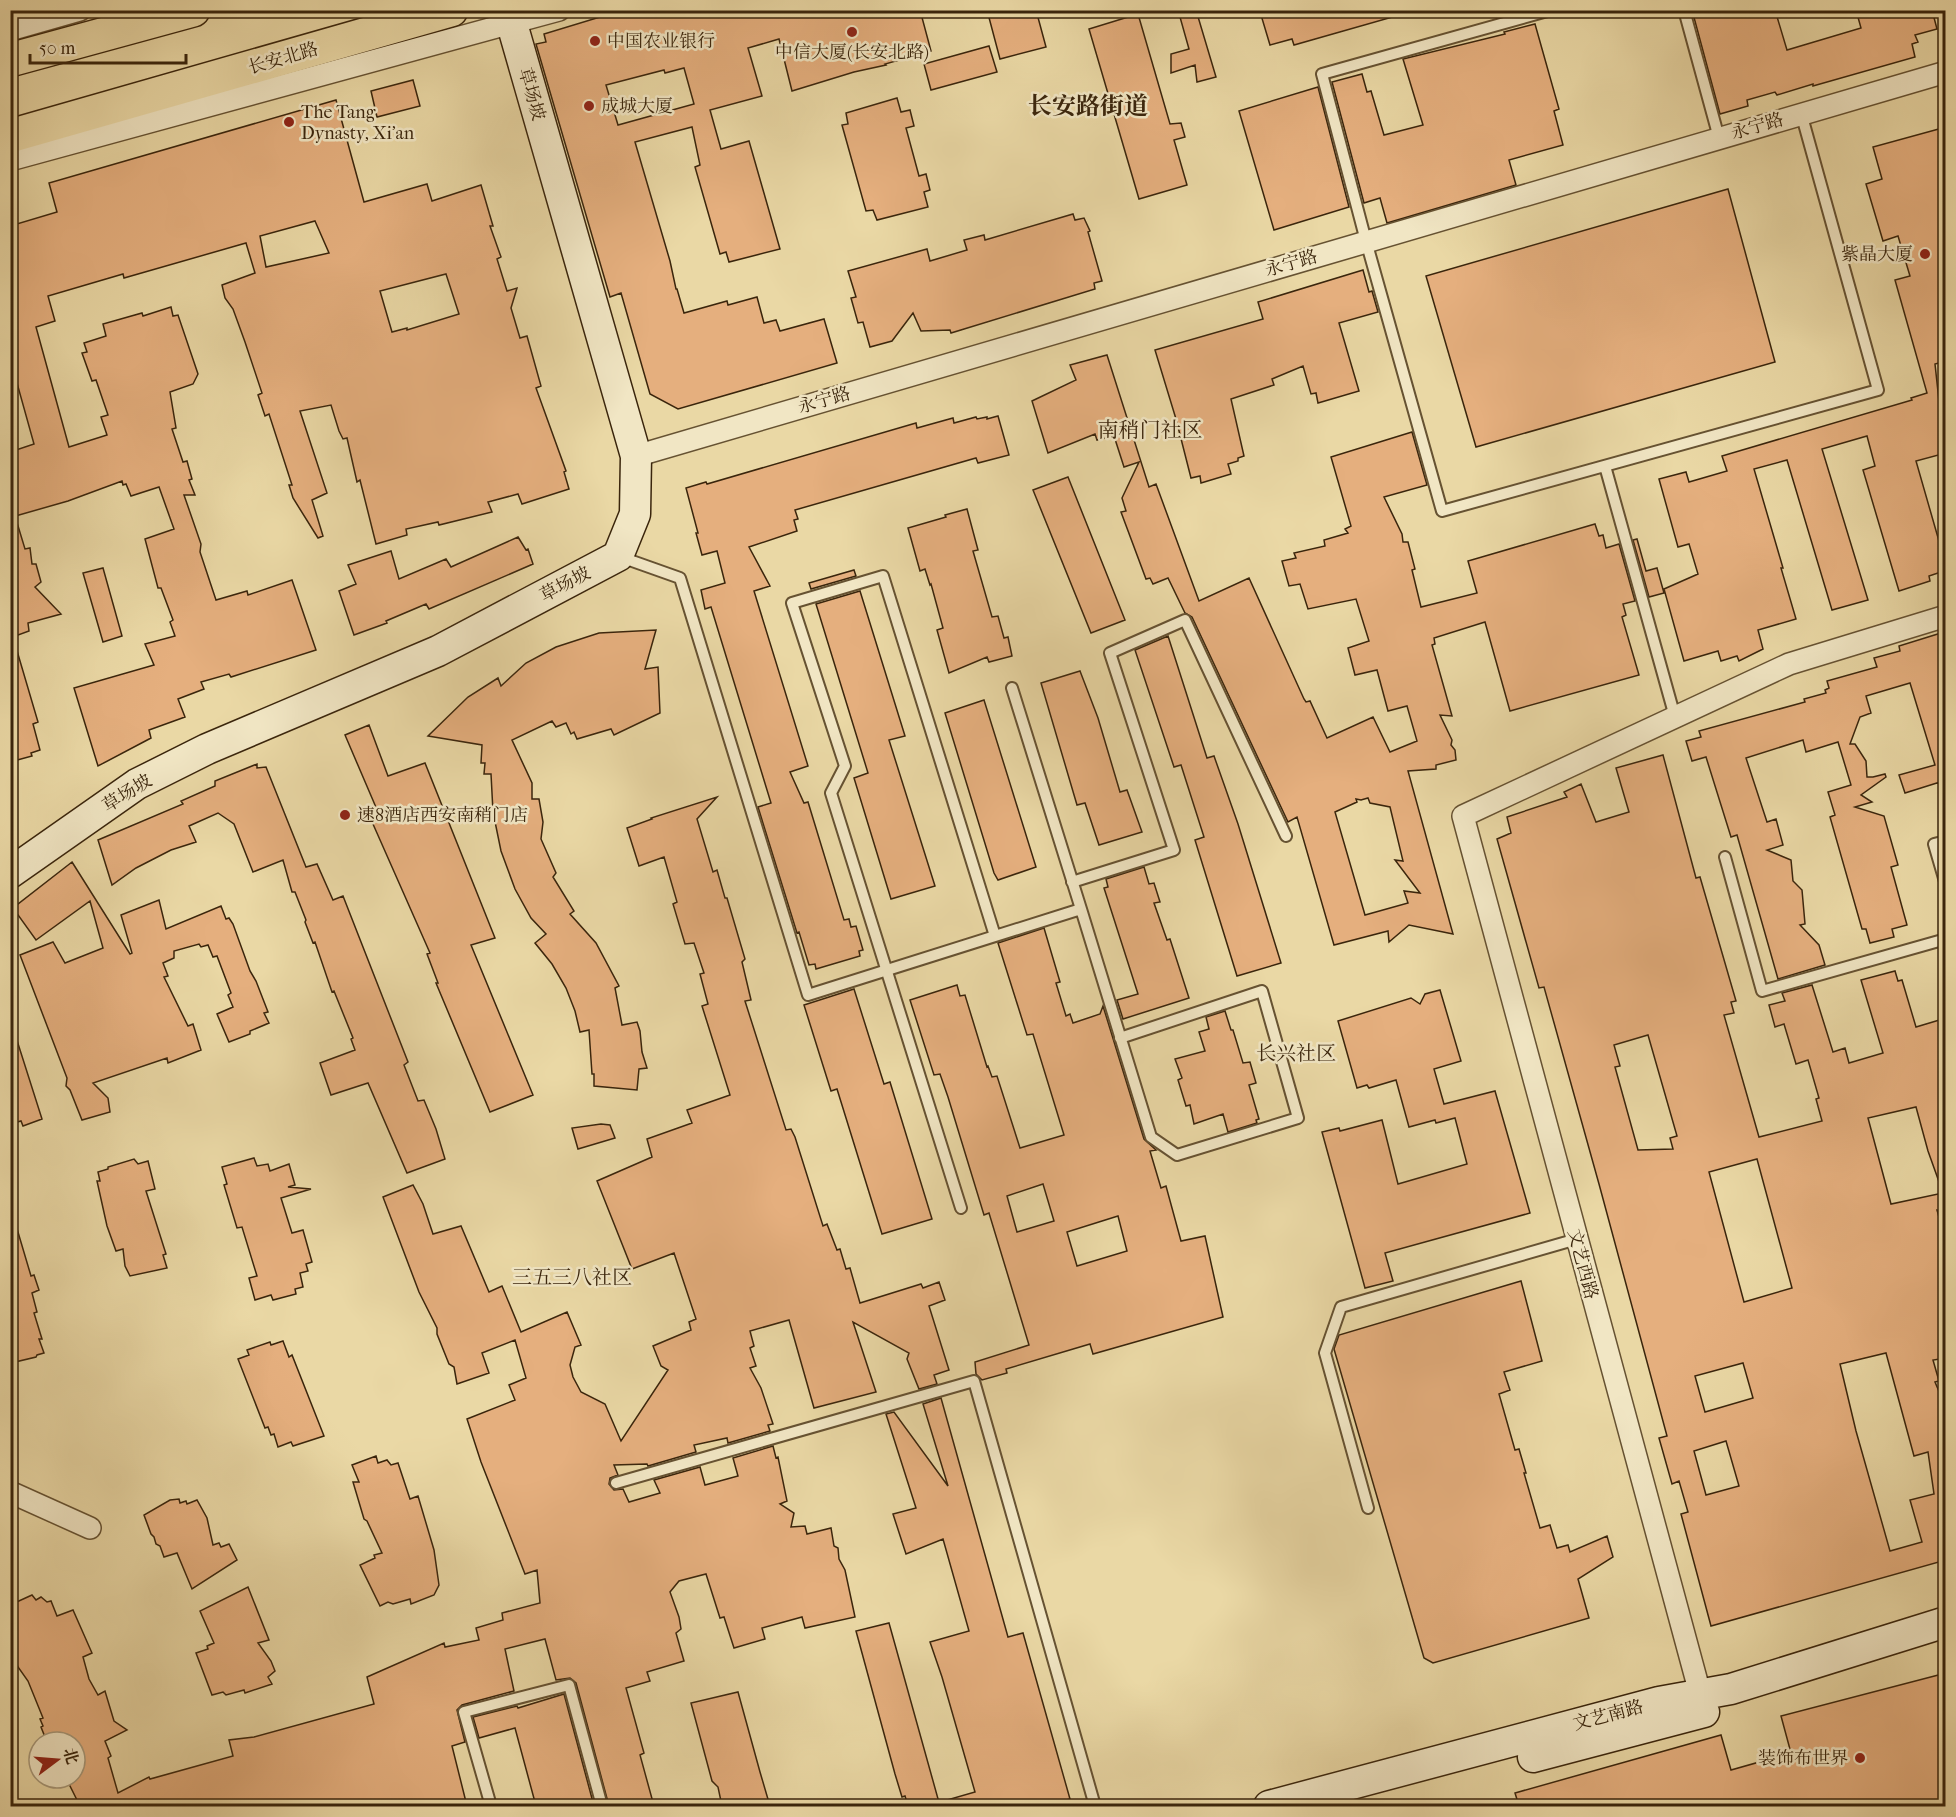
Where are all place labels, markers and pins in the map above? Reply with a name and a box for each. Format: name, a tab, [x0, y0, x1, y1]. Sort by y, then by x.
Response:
marker: 中信大厦(长安北路)	[845, 25, 859, 39]
place label: 中国农业银行	[607, 31, 715, 52]
marker: 中国农业银行	[588, 34, 602, 48]
place label: 中信大厦(长安北路)	[775, 42, 929, 63]
place label: 成城大厦	[601, 96, 673, 117]
marker: 成城大厦	[582, 99, 596, 113]
place label: The Tang Dynasty, Xi'an	[301, 102, 415, 144]
marker: The Tang Dynasty, Xi'an	[282, 115, 296, 129]
place label: 紫晶大厦	[1841, 244, 1913, 265]
marker: 紫晶大厦	[1918, 247, 1932, 261]
place label: 速8酒店西安南稍门店	[357, 805, 528, 826]
marker: 速8酒店西安南稍门店	[338, 808, 352, 822]
place label: 装饰布世界	[1758, 1748, 1848, 1769]
marker: 装饰布世界	[1853, 1751, 1867, 1765]

